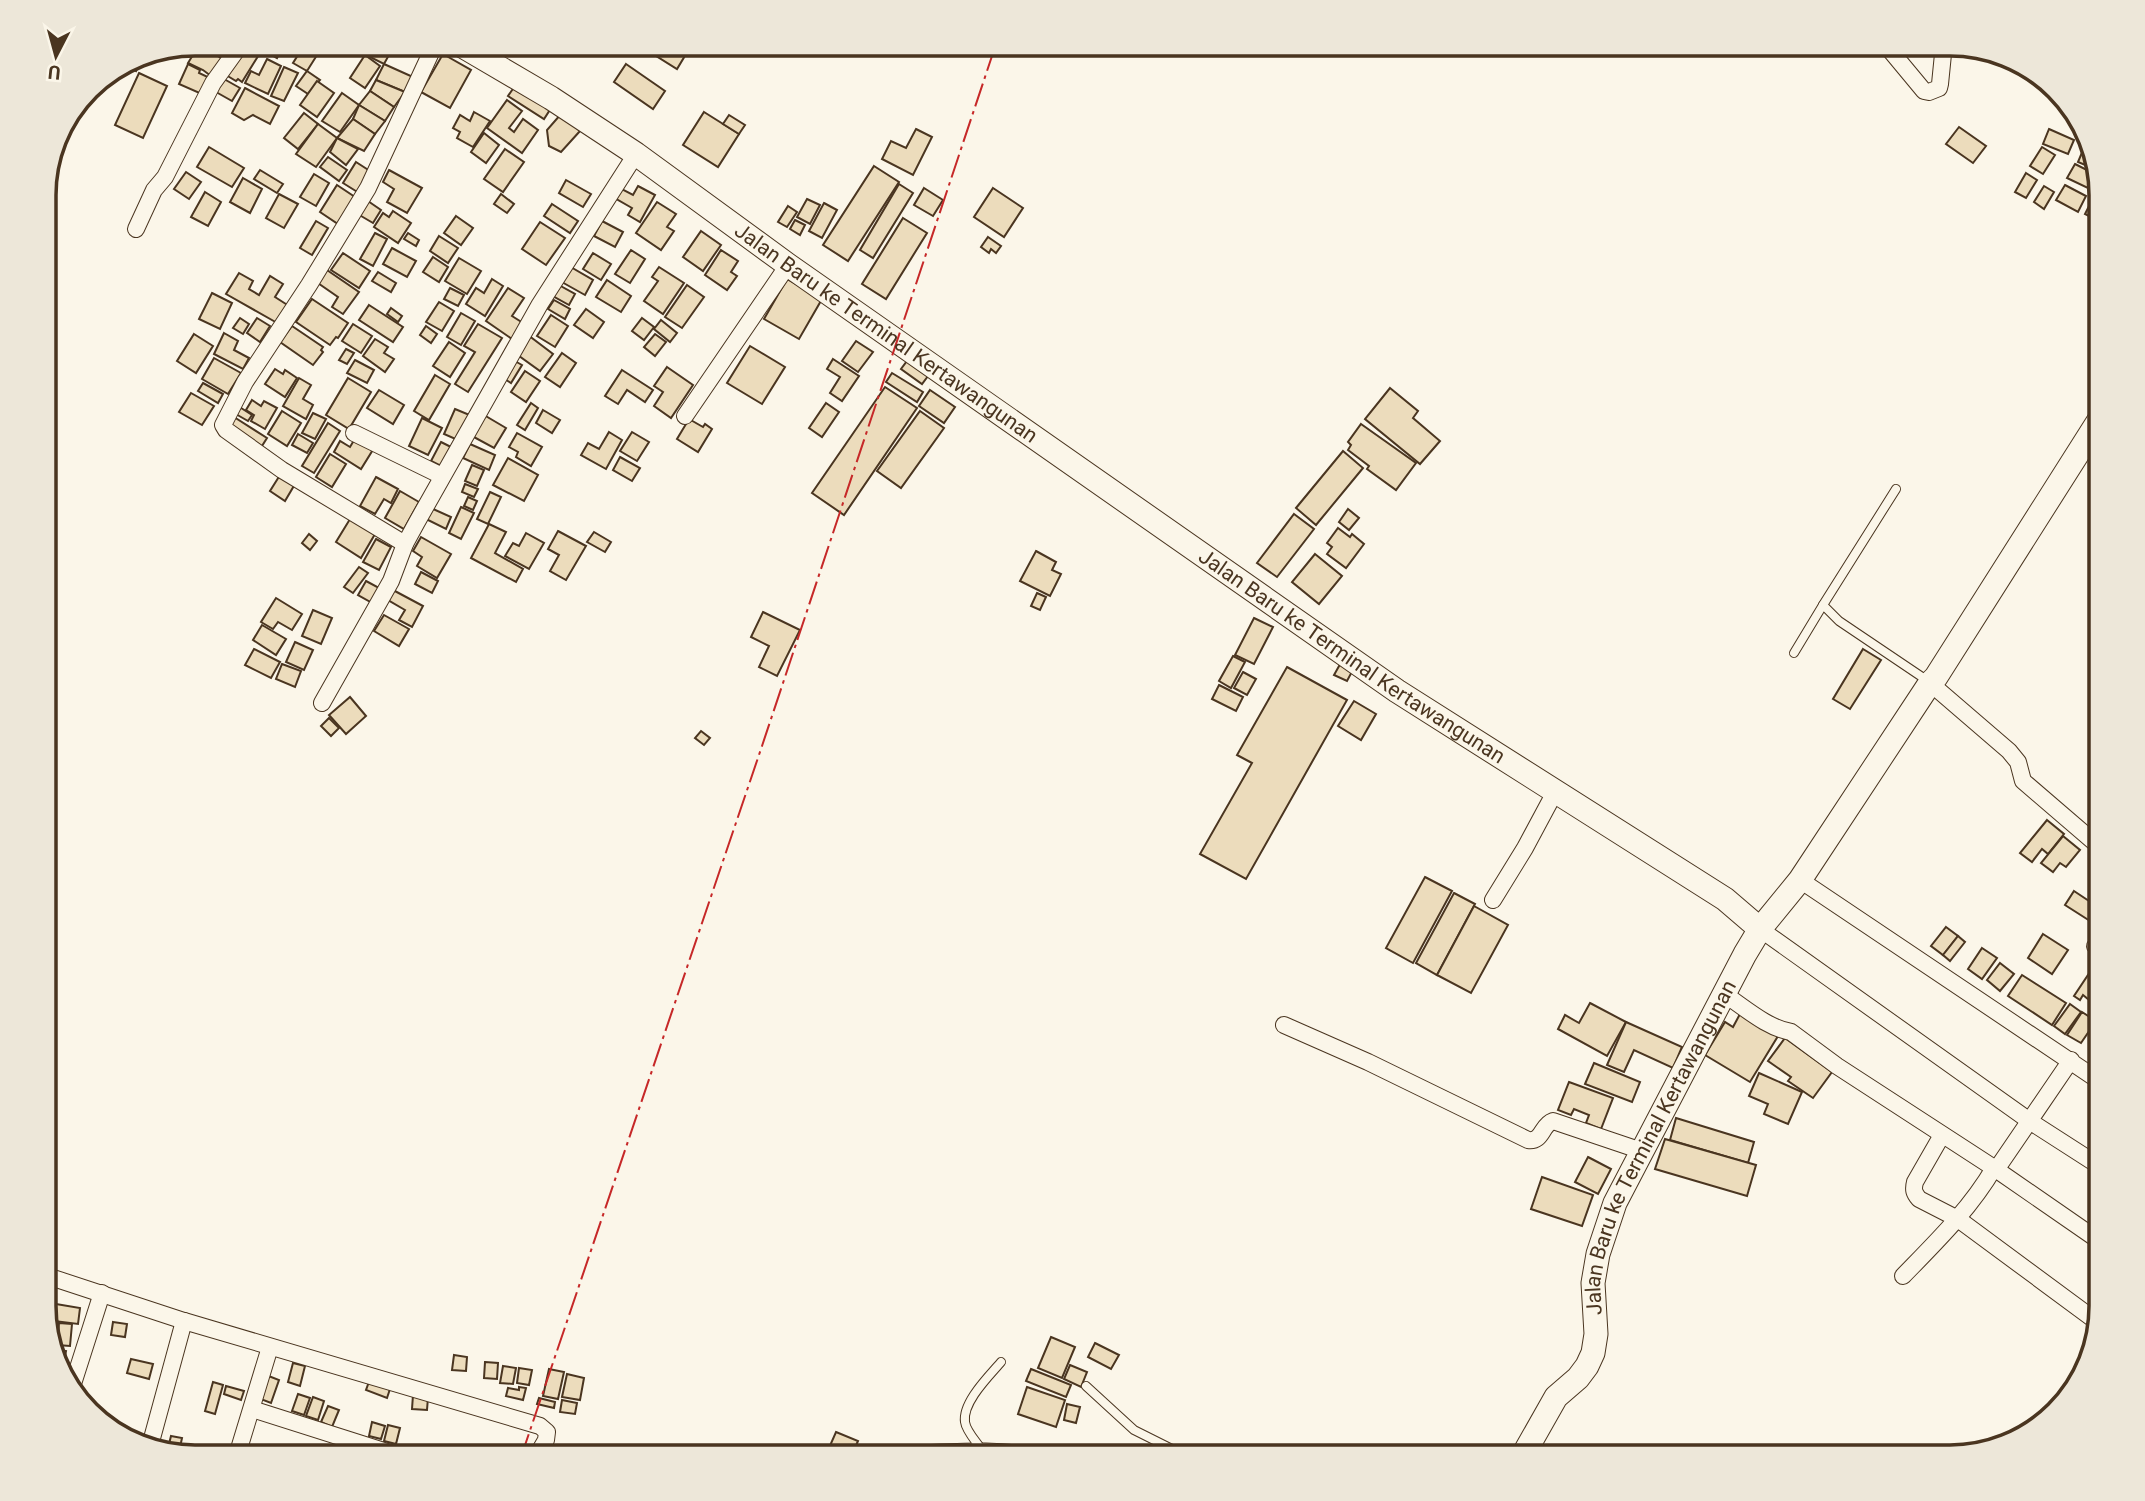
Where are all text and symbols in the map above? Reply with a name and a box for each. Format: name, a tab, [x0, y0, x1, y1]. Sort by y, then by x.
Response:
north arrow	[21, 21, 91, 91]
text: U	[47, 60, 62, 85]
street label: Jalan Baru ke Terminal Kertawangunan	[730, 218, 1042, 448]
street label: Jalan Baru ke Terminal Kertawangunan	[1194, 544, 1509, 768]
street label: Jalan Baru ke Terminal Kertawangunan	[1581, 976, 1741, 1316]

